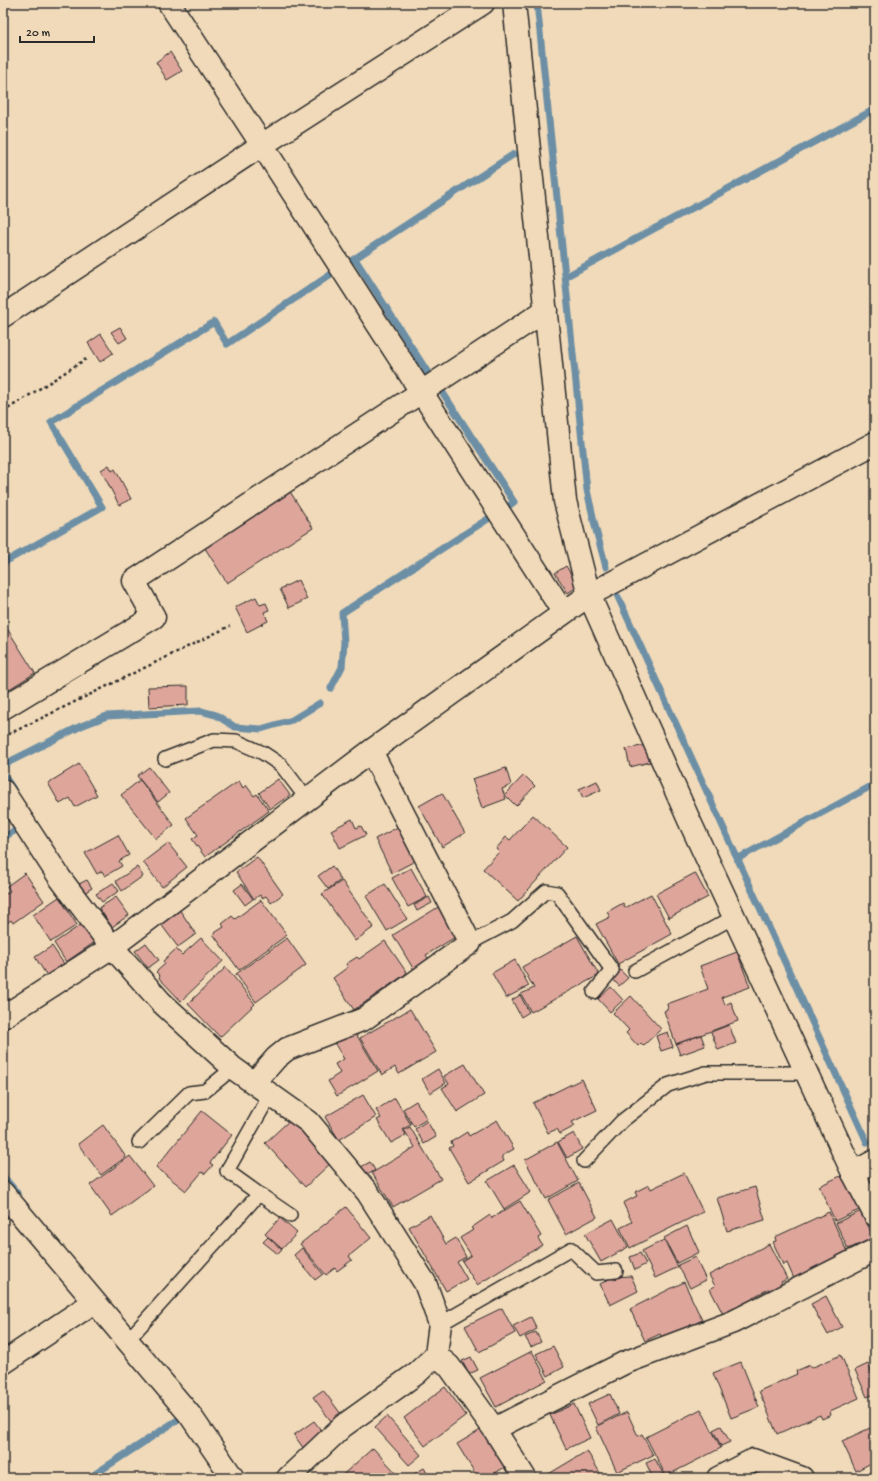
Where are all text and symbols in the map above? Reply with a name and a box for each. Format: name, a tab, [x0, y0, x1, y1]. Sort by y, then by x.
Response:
scale bar	[20, 18, 94, 44]
text: 20 m	[26, 27, 51, 41]

